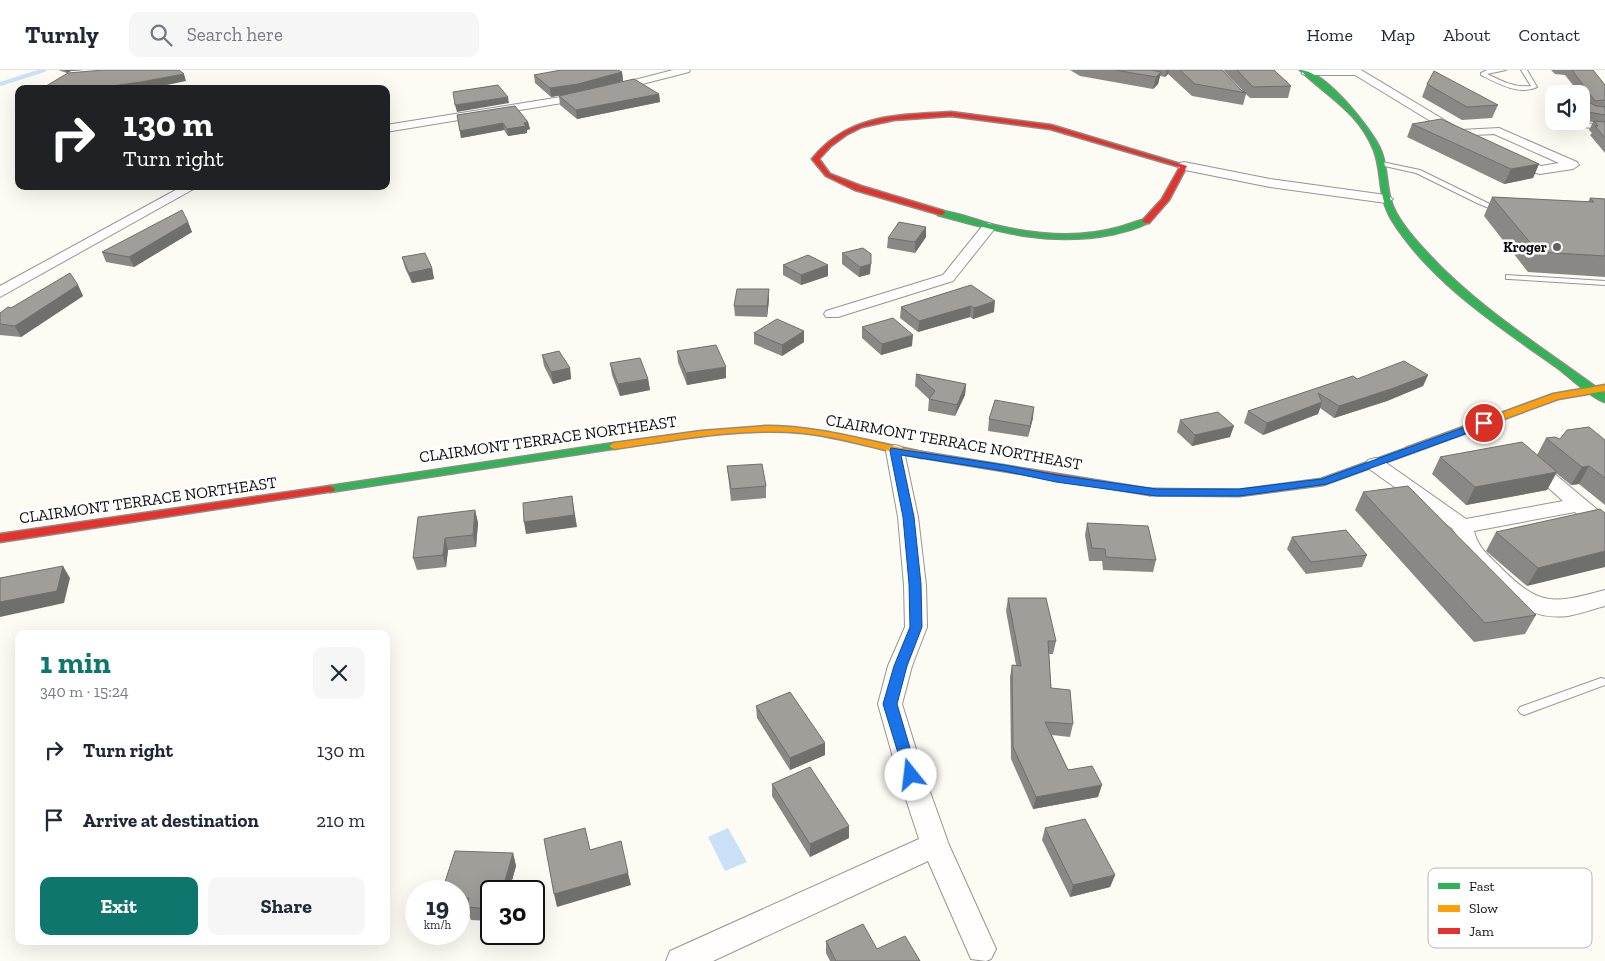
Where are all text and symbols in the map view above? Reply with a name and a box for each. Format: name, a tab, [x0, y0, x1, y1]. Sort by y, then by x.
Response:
search box	[129, 12, 479, 57]
text: Turnly	[25, 20, 99, 49]
icon: search	[147, 21, 175, 49]
text: Search here	[187, 23, 283, 46]
text: Home	[1306, 24, 1353, 46]
text: Map	[1381, 24, 1415, 46]
text: About	[1443, 24, 1490, 46]
text: Contact	[1518, 24, 1580, 46]
map controls	[1545, 85, 1590, 130]
button: sound	[1545, 85, 1590, 130]
text: 130 m	[123, 103, 213, 145]
icon: right	[40, 105, 105, 170]
text: Turn right	[123, 145, 224, 172]
place label: Kroger	[1503, 239, 1547, 256]
marker: Kroger	[1551, 241, 1563, 253]
pin	[1463, 402, 1505, 444]
icon: arrive	[1470, 409, 1498, 437]
street label: CLAIRMONT TERRACE NORTHEAST	[824, 410, 1084, 474]
street label: CLAIRMONT TERRACE NORTHEAST	[418, 411, 678, 467]
street label: CLAIRMONT TERRACE NORTHEAST	[18, 472, 278, 528]
text: 1 min	[40, 645, 111, 681]
button: close	[313, 647, 365, 699]
text: 340 m · 15:24	[40, 682, 129, 701]
icon: right	[40, 736, 68, 764]
text: Turn right	[83, 739, 173, 762]
text: 130 m	[317, 739, 365, 762]
position arrow	[884, 748, 936, 800]
icon: arrive	[40, 806, 68, 834]
text: Arrive at destination	[83, 809, 259, 832]
text: 210 m	[316, 809, 365, 832]
legend	[1428, 868, 1592, 948]
button: Exit	[40, 877, 198, 935]
button: Share	[208, 877, 365, 935]
text: Fast	[1469, 878, 1496, 895]
speed limit sign: 30	[480, 880, 545, 945]
text: 19	[426, 891, 449, 921]
text: Slow	[1469, 900, 1498, 917]
text: km/h	[424, 918, 451, 932]
text: Jam	[1469, 923, 1494, 940]

